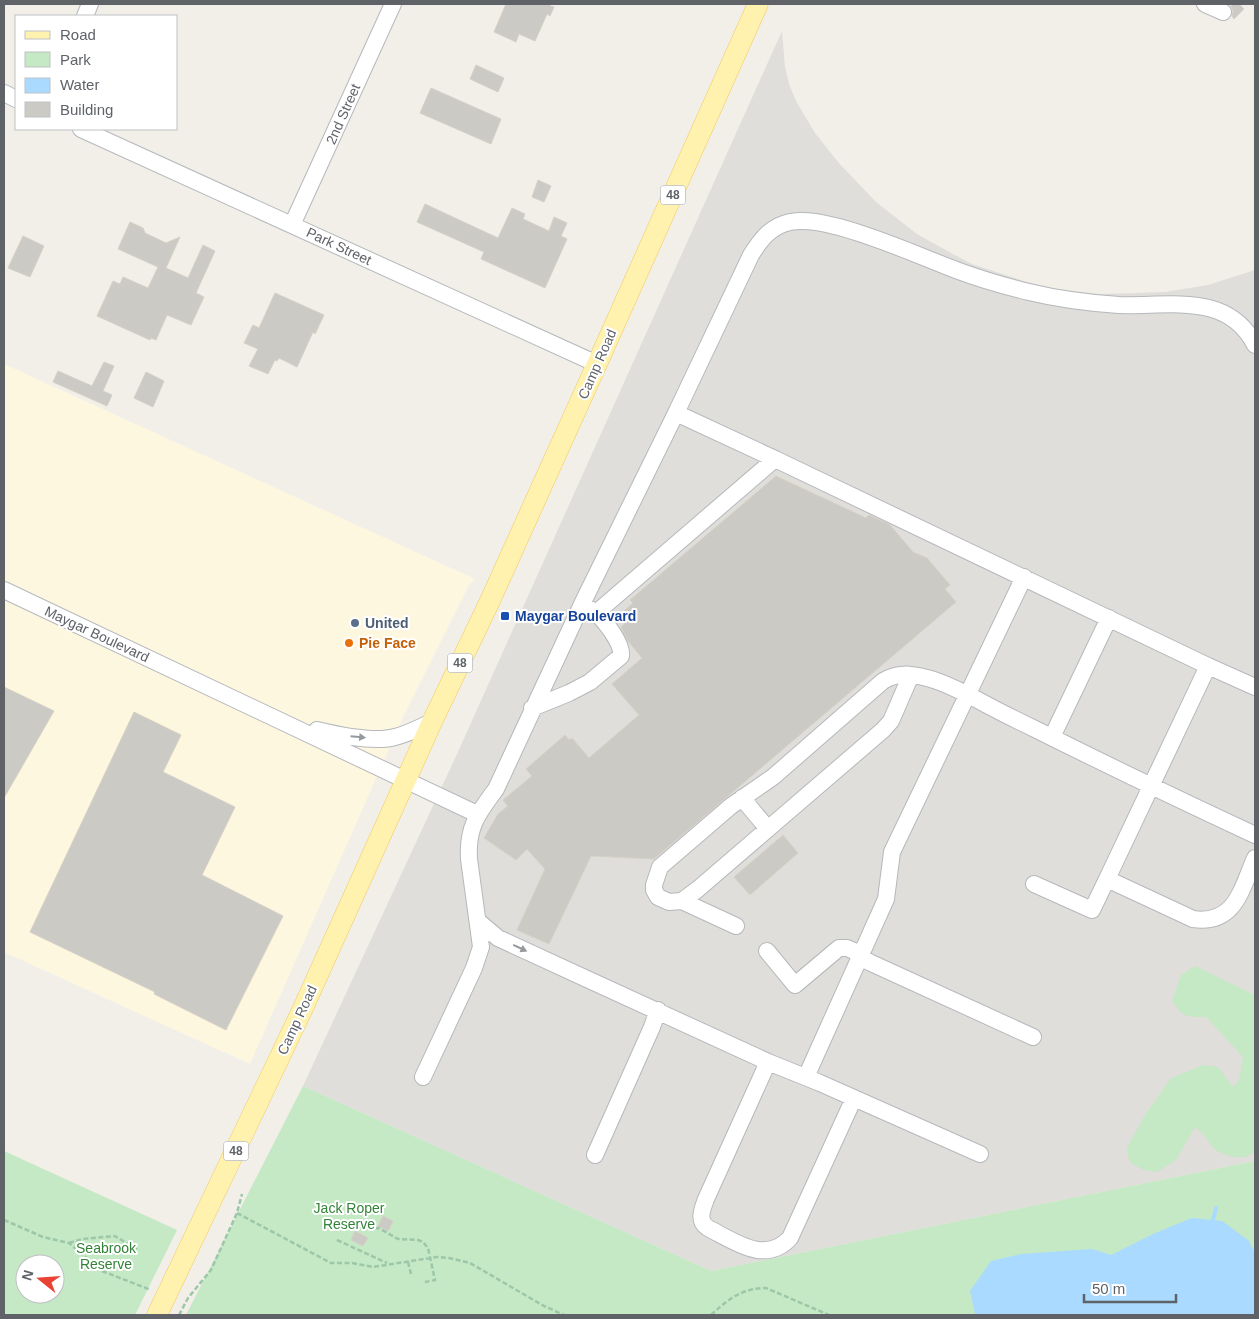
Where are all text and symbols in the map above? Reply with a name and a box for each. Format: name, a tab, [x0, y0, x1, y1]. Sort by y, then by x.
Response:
legend	[15, 15, 178, 130]
text: Road	[60, 26, 96, 43]
text: Park	[60, 51, 91, 68]
text: Water	[60, 76, 99, 93]
street label: 2nd Street	[323, 81, 363, 147]
text: Building	[60, 101, 113, 118]
road number: 48	[660, 186, 686, 204]
street label: Park Street	[304, 224, 374, 268]
street label: Camp Road	[574, 327, 620, 401]
street label: Maygar Boulevard	[42, 603, 152, 665]
place label: Maygar Boulevard	[515, 608, 636, 624]
marker: Maygar Boulevard	[499, 610, 511, 622]
place label: United	[365, 615, 409, 631]
marker: United	[349, 617, 361, 629]
place label: Pie Face	[359, 635, 416, 651]
marker: Pie Face	[343, 637, 355, 649]
road number: 48	[448, 654, 472, 672]
one-way arrow	[350, 733, 366, 741]
one-way arrow	[513, 944, 527, 952]
street label: Camp Road	[274, 983, 320, 1057]
road number: 48	[224, 1142, 248, 1160]
park label: Jack Roper Reserve	[314, 1200, 385, 1232]
park label: Seabrook Reserve	[76, 1240, 137, 1272]
north arrow	[15, 1254, 65, 1304]
text: N	[18, 1268, 37, 1282]
scale bar	[1084, 1272, 1176, 1304]
text: 50 m	[1092, 1280, 1125, 1297]

